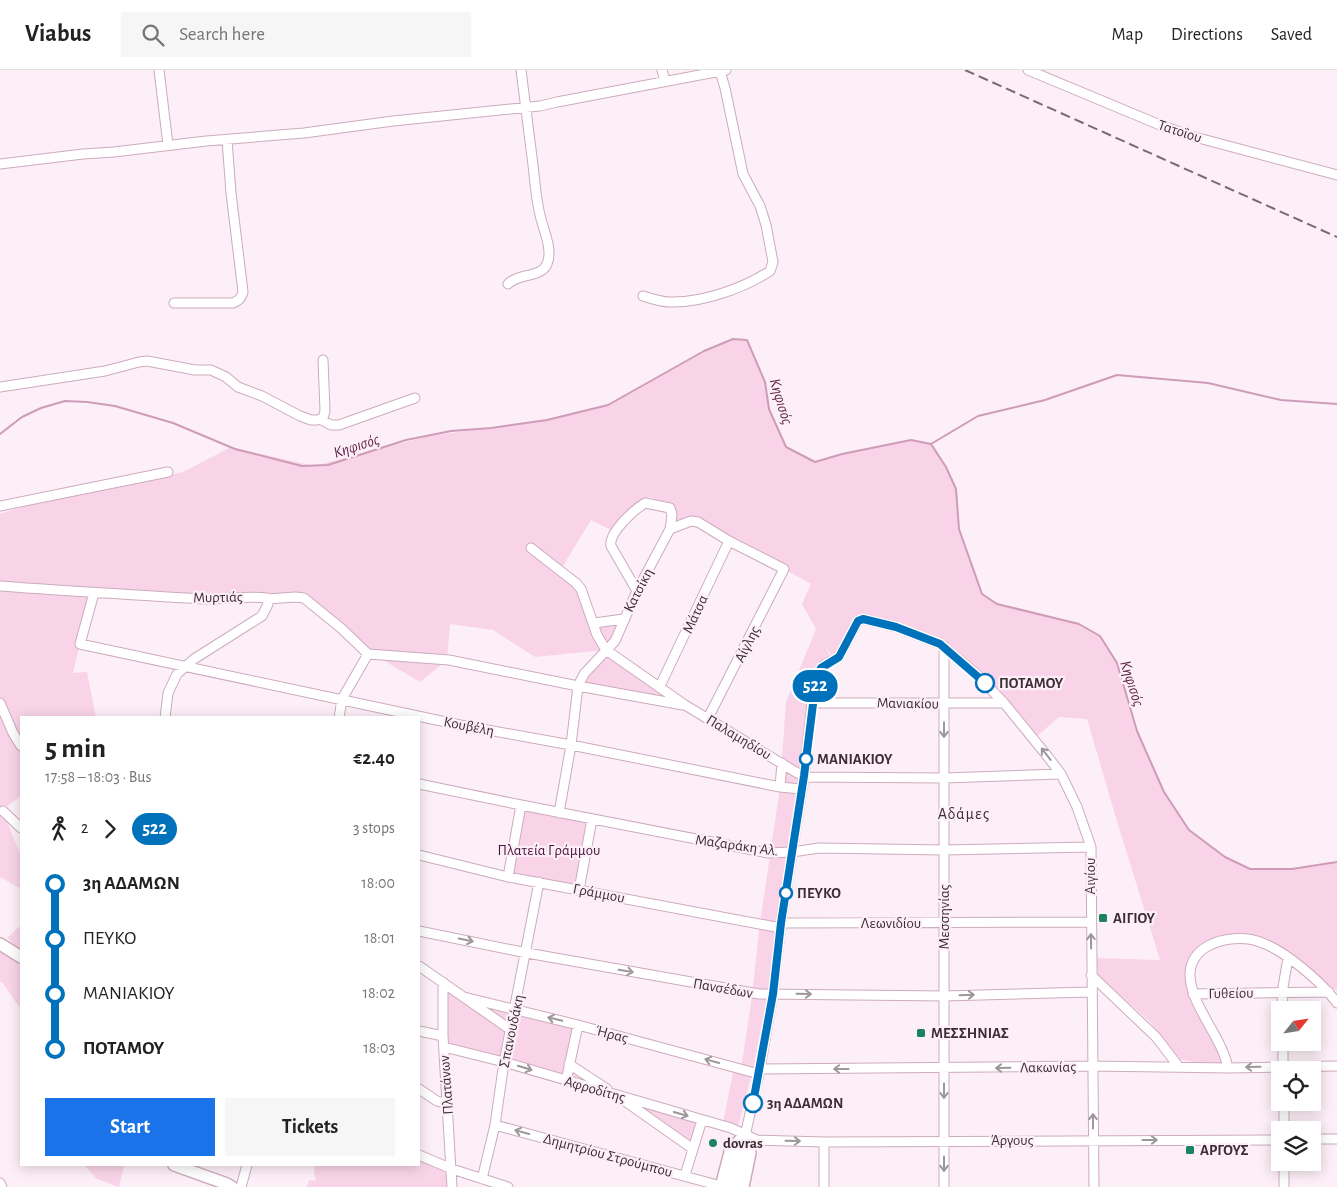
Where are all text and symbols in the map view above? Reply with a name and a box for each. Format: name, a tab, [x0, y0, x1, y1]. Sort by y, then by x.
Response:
search box	[121, 12, 471, 57]
icon: search	[139, 21, 167, 49]
text: Viabus	[25, 22, 91, 46]
text: Search here	[179, 25, 265, 44]
text: Map	[1112, 26, 1143, 44]
text: Directions	[1171, 26, 1243, 44]
text: Saved	[1271, 26, 1312, 44]
street label: Τατοΐου	[1156, 117, 1204, 146]
water label: Κηφισός	[766, 376, 796, 427]
water label: Κηφισός	[331, 431, 382, 462]
street label: Κατσίκη	[621, 566, 656, 615]
street label: Μυρτιάς	[193, 590, 243, 605]
street label: Μάτσα	[680, 593, 711, 636]
street label: Αίγλης	[732, 623, 763, 665]
water label: Κηφισός	[1116, 658, 1147, 709]
line badge: 522	[786, 670, 844, 702]
marker: ΠΟΤΑΜΟΥ	[975, 673, 995, 693]
place label: ΠΟΤΑΜΟΥ	[999, 676, 1064, 691]
text: 522	[803, 677, 827, 695]
street label: Μανιακίου	[877, 695, 939, 712]
street label: Παλαμηδίου	[704, 712, 774, 763]
street label: Κουβέλη	[442, 714, 495, 739]
one-way arrow	[939, 722, 949, 738]
text: 5 min	[45, 735, 106, 763]
one-way arrow	[1041, 747, 1051, 761]
text: €2.40	[353, 749, 395, 768]
marker: ΜΑΝΙΑΚΙΟΥ	[799, 752, 813, 766]
place label: ΜΑΝΙΑΚΙΟΥ	[817, 752, 893, 767]
text: 17:58 – 18:03 · Bus	[45, 769, 151, 785]
district label: Αδάμες	[938, 806, 990, 823]
icon: walk	[45, 815, 73, 843]
icon: forward	[96, 815, 124, 843]
text: 2	[81, 820, 88, 836]
text: 522	[142, 820, 167, 838]
text: 3 stops	[353, 820, 395, 836]
street label: Μαζαράκη Αλ.	[694, 832, 779, 859]
park label: Πλατεία Γράμμου	[498, 843, 600, 858]
street label: Αιγίου	[1083, 858, 1098, 894]
text: 3η ΑΔΑΜΩΝ	[83, 874, 180, 893]
text: 18:00	[361, 875, 395, 891]
street label: Γράμμου	[572, 881, 626, 906]
street label: Μεσσηνίας	[937, 884, 952, 950]
marker: ΠΕΥΚΟ	[779, 886, 793, 900]
place label: ΠΕΥΚΟ	[797, 886, 841, 901]
place label: ΑΙΓΙΟΥ	[1113, 911, 1156, 926]
marker: ΑΙΓΙΟΥ	[1097, 912, 1109, 924]
street label: Λεωνιδίου	[861, 916, 921, 931]
text: ΠΕΥΚΟ	[83, 929, 136, 948]
text: 18:01	[364, 930, 395, 946]
one-way arrow	[1086, 933, 1095, 949]
one-way arrow	[458, 936, 474, 946]
one-way arrow	[618, 966, 634, 976]
street label: Πανσέδων	[692, 976, 754, 1001]
text: ΜΑΝΙΑΚΙΟΥ	[83, 984, 175, 1003]
text: 18:02	[363, 985, 395, 1001]
street label: Γυθείου	[1208, 986, 1254, 1001]
one-way arrow	[796, 990, 812, 999]
one-way arrow	[958, 991, 974, 1000]
street label: Σπανουδάκη	[496, 993, 527, 1069]
north arrow	[1271, 1001, 1321, 1051]
map controls	[1271, 1001, 1321, 1171]
one-way arrow	[547, 1014, 563, 1024]
street label: Ήρας	[594, 1023, 630, 1046]
place label: ΜΕΣΣΗΝΙΑΣ	[931, 1026, 1009, 1041]
marker: ΜΕΣΣΗΝΙΑΣ	[915, 1027, 927, 1039]
text: ΠΟΤΑΜΟΥ	[83, 1039, 164, 1058]
text: 18:03	[363, 1040, 395, 1056]
street label: Πλατάνων	[437, 1055, 456, 1115]
one-way arrow	[704, 1056, 720, 1066]
street label: Λακωνίας	[1020, 1060, 1076, 1075]
button: locate	[1271, 1061, 1321, 1111]
one-way arrow	[1246, 1062, 1262, 1072]
one-way arrow	[996, 1063, 1012, 1073]
one-way arrow	[517, 1064, 533, 1074]
one-way arrow	[833, 1064, 850, 1074]
street label: Αφροδίτης	[563, 1074, 627, 1105]
one-way arrow	[939, 1083, 949, 1099]
marker: 3η ΑΔΑΜΩΝ	[743, 1093, 763, 1113]
place label: 3η ΑΔΑΜΩΝ	[767, 1096, 844, 1111]
button: Start	[45, 1098, 215, 1156]
button: Tickets	[225, 1098, 395, 1156]
one-way arrow	[673, 1109, 689, 1119]
one-way arrow	[1088, 1113, 1098, 1130]
button: layers	[1271, 1121, 1321, 1171]
one-way arrow	[515, 1127, 531, 1136]
street label: Δημητρίου Στρούμπου	[542, 1131, 674, 1180]
street label: Άργους	[990, 1133, 1034, 1148]
one-way arrow	[1142, 1135, 1158, 1145]
place label: dovras	[723, 1136, 763, 1151]
one-way arrow	[784, 1136, 800, 1146]
marker: dovras	[707, 1137, 719, 1149]
place label: ΑΡΓΟΥΣ	[1200, 1143, 1249, 1158]
marker: ΑΡΓΟΥΣ	[1184, 1144, 1196, 1156]
one-way arrow	[939, 1156, 949, 1172]

